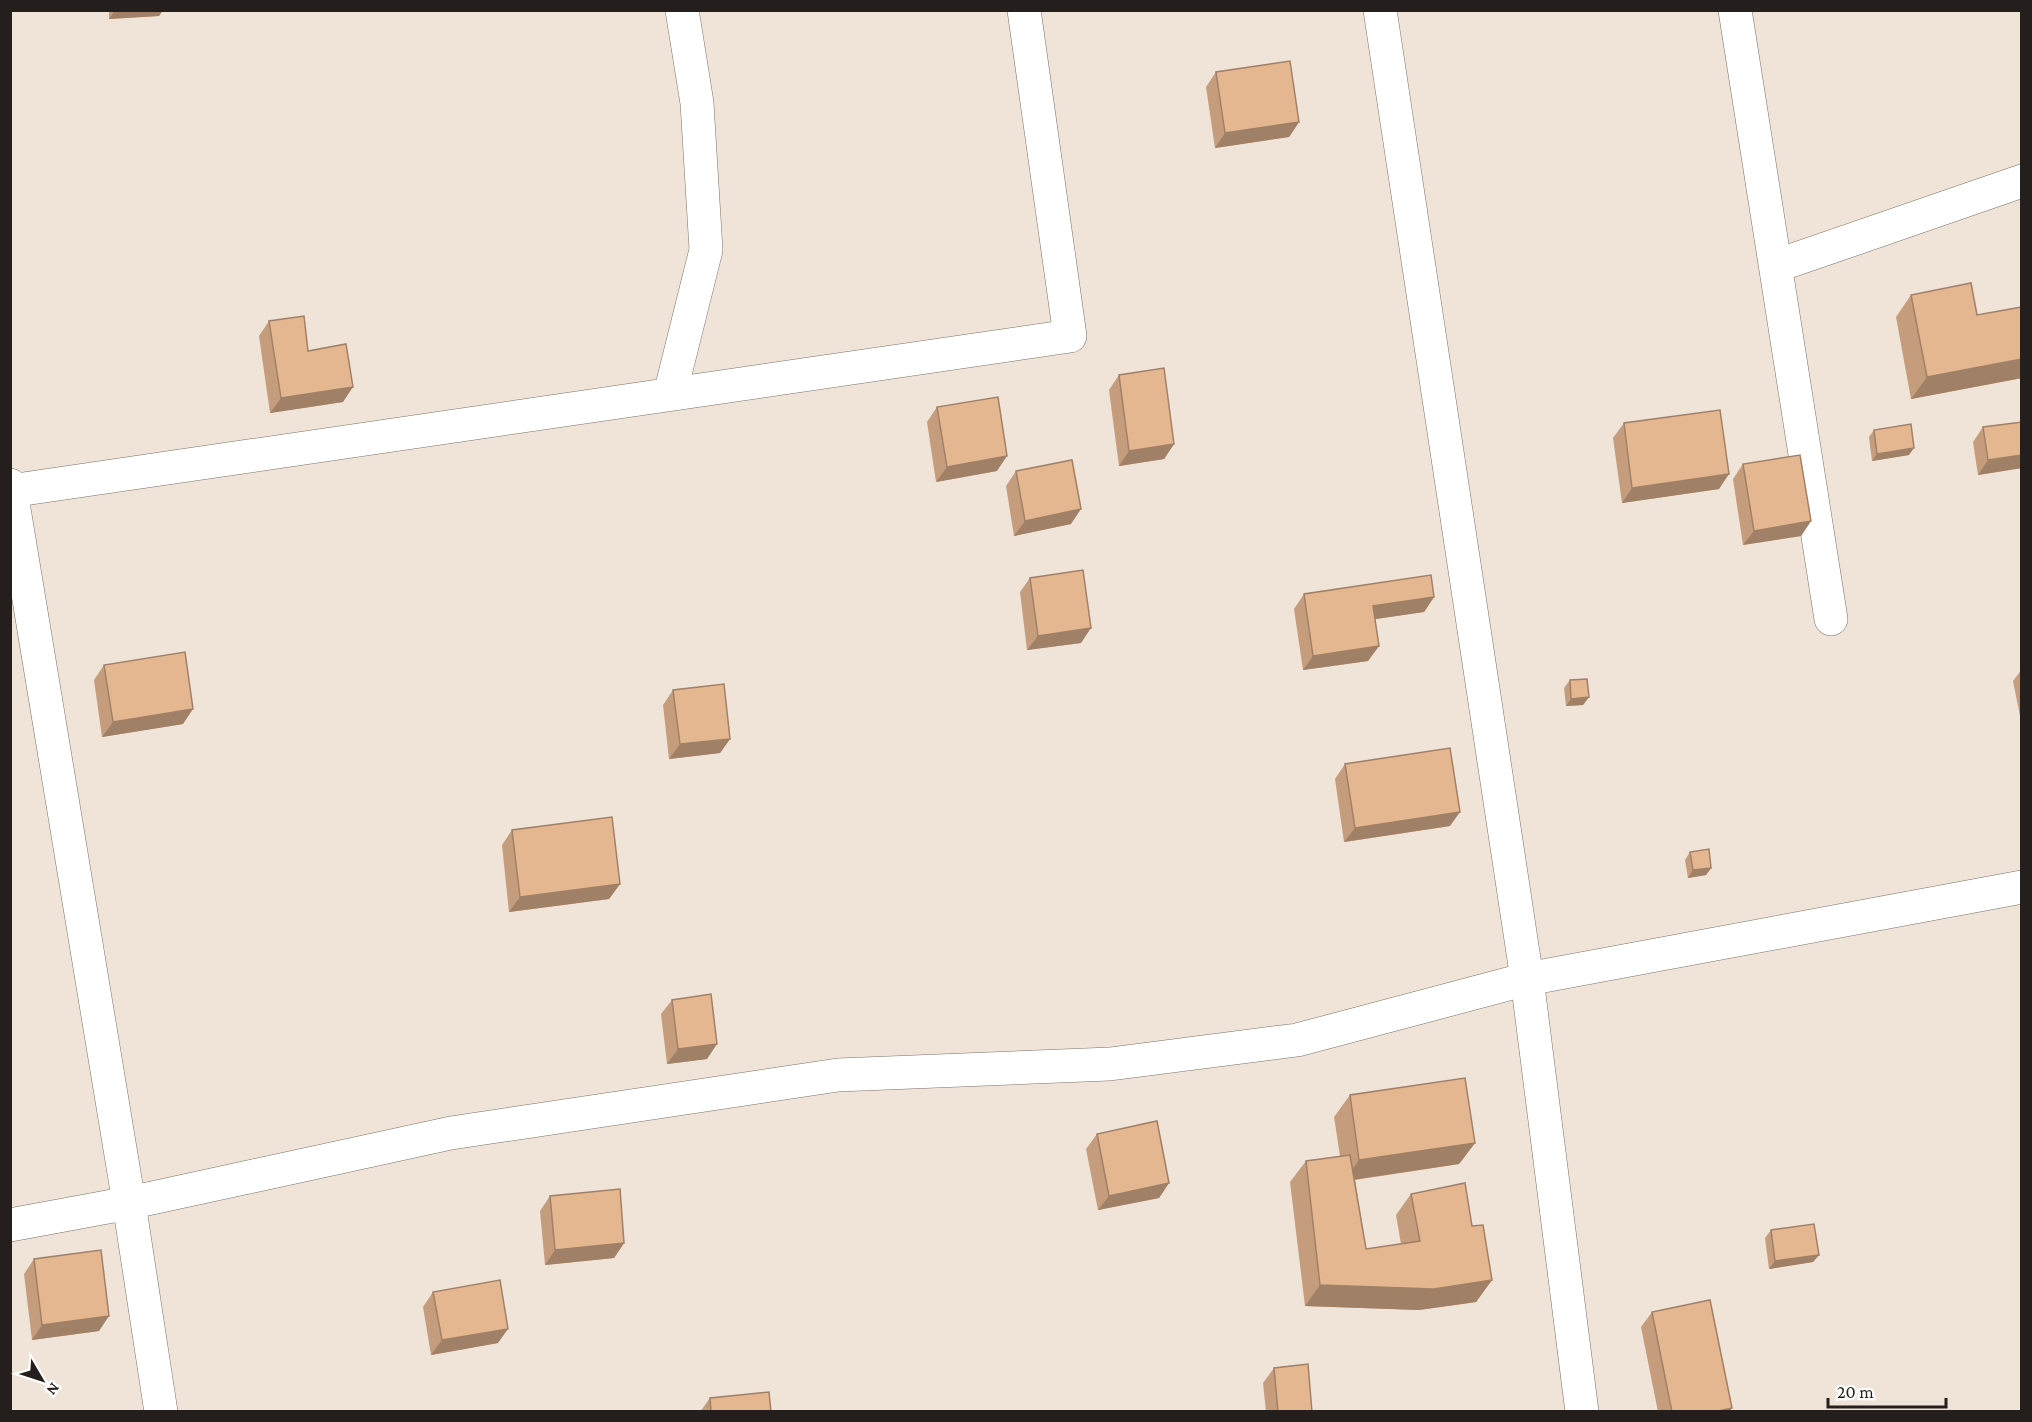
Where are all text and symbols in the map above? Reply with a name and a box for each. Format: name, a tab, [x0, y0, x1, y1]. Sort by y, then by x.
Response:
north arrow	[12, 1350, 72, 1410]
scale bar	[1828, 1371, 1946, 1409]
text: N	[43, 1380, 63, 1399]
text: 20 m	[1837, 1382, 1874, 1402]

